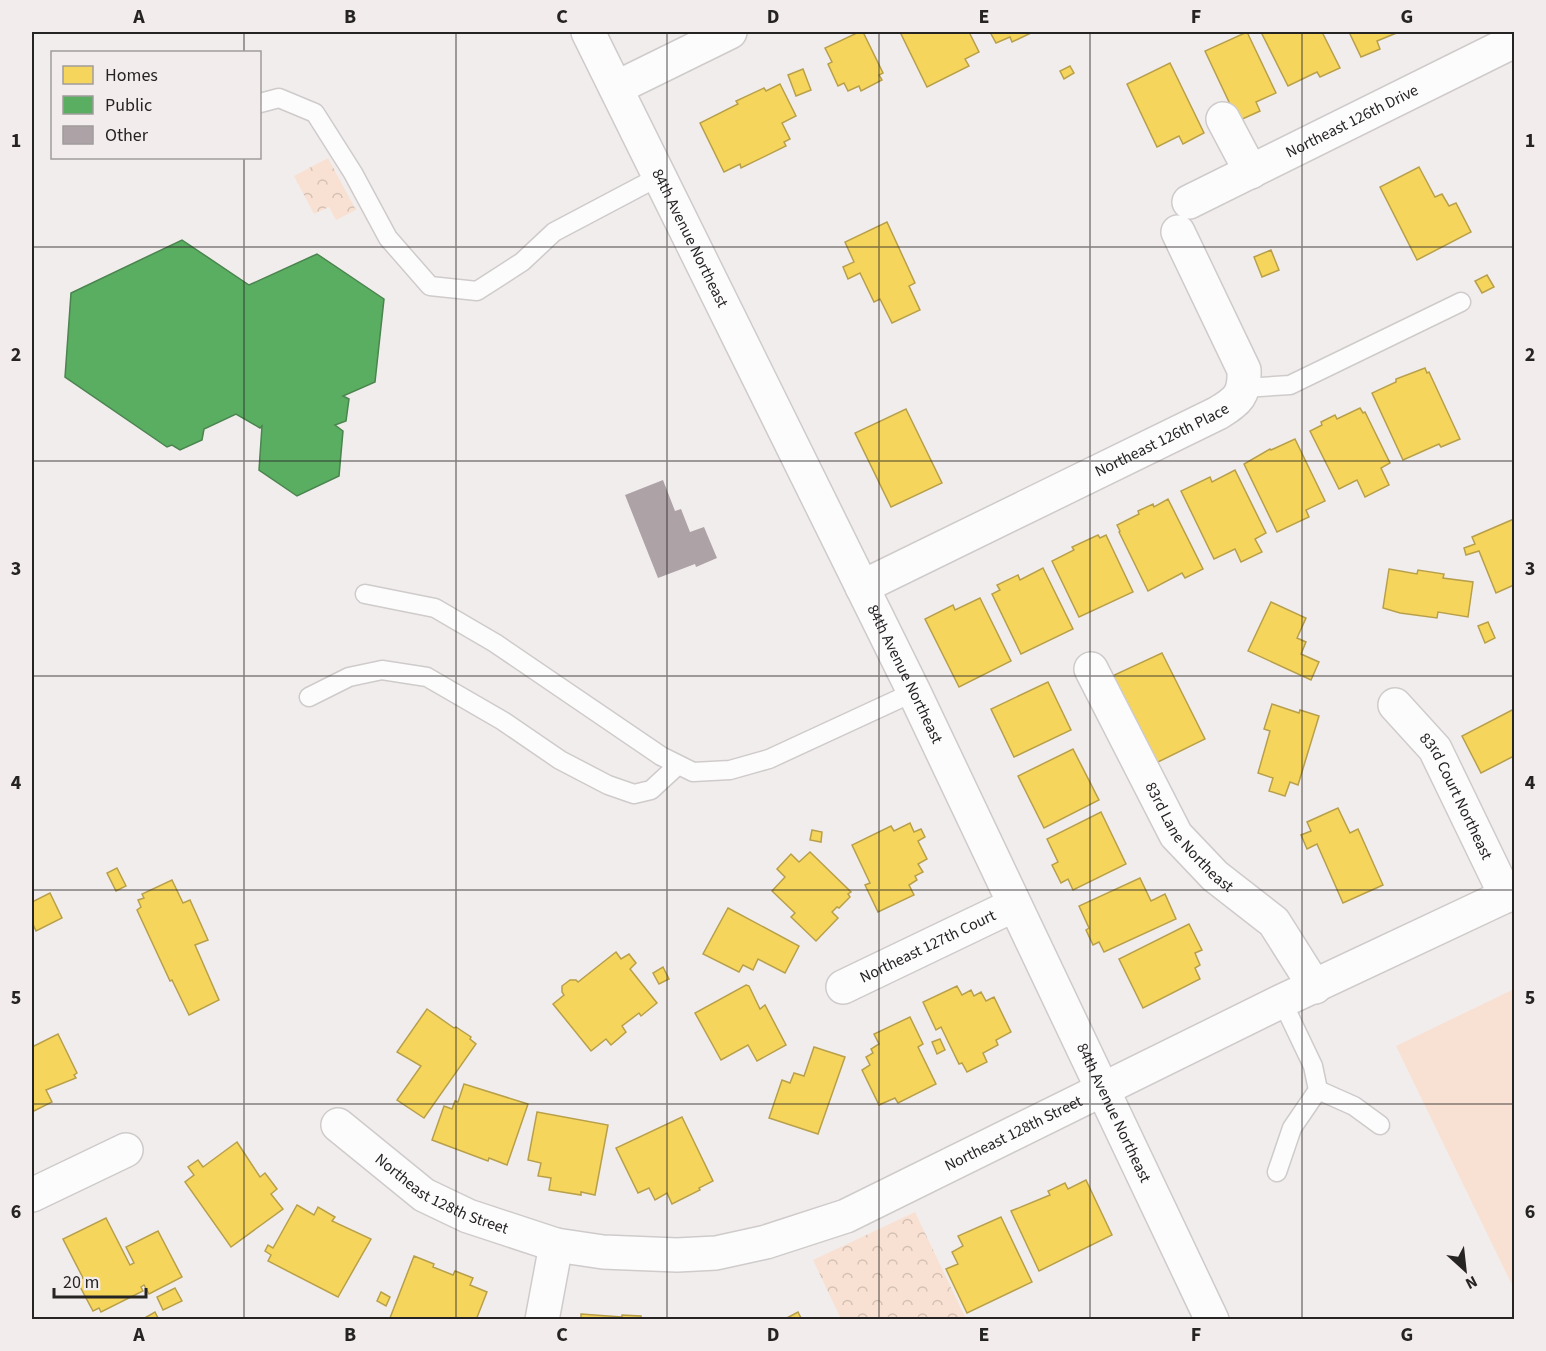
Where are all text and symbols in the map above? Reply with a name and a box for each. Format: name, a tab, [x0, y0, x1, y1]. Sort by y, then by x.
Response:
text: A	[132, 3, 145, 31]
text: B	[344, 3, 356, 31]
text: C	[556, 3, 568, 31]
text: D	[767, 3, 779, 31]
text: E	[979, 3, 989, 31]
text: F	[1191, 3, 1201, 31]
text: G	[1401, 3, 1413, 31]
legend	[51, 51, 261, 159]
text: Homes	[105, 63, 158, 88]
street label: Northeast 126th Drive	[1282, 79, 1422, 163]
text: Public	[105, 93, 152, 118]
text: Other	[105, 123, 149, 148]
text: 1	[11, 127, 21, 155]
text: 1	[1525, 127, 1535, 155]
street label: 84th Avenue Northeast	[646, 165, 734, 312]
text: 2	[11, 341, 21, 369]
text: 2	[1525, 341, 1535, 369]
street label: Northeast 126th Place	[1091, 398, 1234, 482]
text: 3	[11, 555, 21, 583]
text: 3	[1525, 555, 1535, 583]
street label: 84th Avenue Northeast	[862, 601, 948, 748]
street label: 83rd Court Northeast	[1414, 728, 1498, 864]
text: 4	[11, 769, 22, 797]
text: 4	[1525, 769, 1536, 797]
street label: 83rd Lane Northeast	[1140, 778, 1239, 898]
street label: Northeast 127th Court	[856, 904, 1000, 988]
text: 5	[11, 984, 21, 1012]
text: 5	[1525, 984, 1535, 1012]
street label: 84th Avenue Northeast	[1071, 1039, 1157, 1187]
street label: Northeast 128th Street	[941, 1090, 1087, 1177]
street label: Northeast 128th Street	[370, 1148, 512, 1240]
text: 6	[11, 1198, 21, 1226]
text: 6	[1525, 1198, 1535, 1226]
north arrow	[1435, 1240, 1495, 1300]
scale bar	[54, 1261, 146, 1299]
text: 20 m	[63, 1270, 99, 1295]
text: N	[1462, 1270, 1481, 1295]
text: A	[132, 1321, 145, 1349]
text: B	[344, 1321, 356, 1349]
text: C	[556, 1321, 568, 1349]
text: D	[767, 1321, 779, 1349]
text: E	[979, 1321, 989, 1349]
text: F	[1191, 1321, 1201, 1349]
text: G	[1401, 1321, 1413, 1349]

